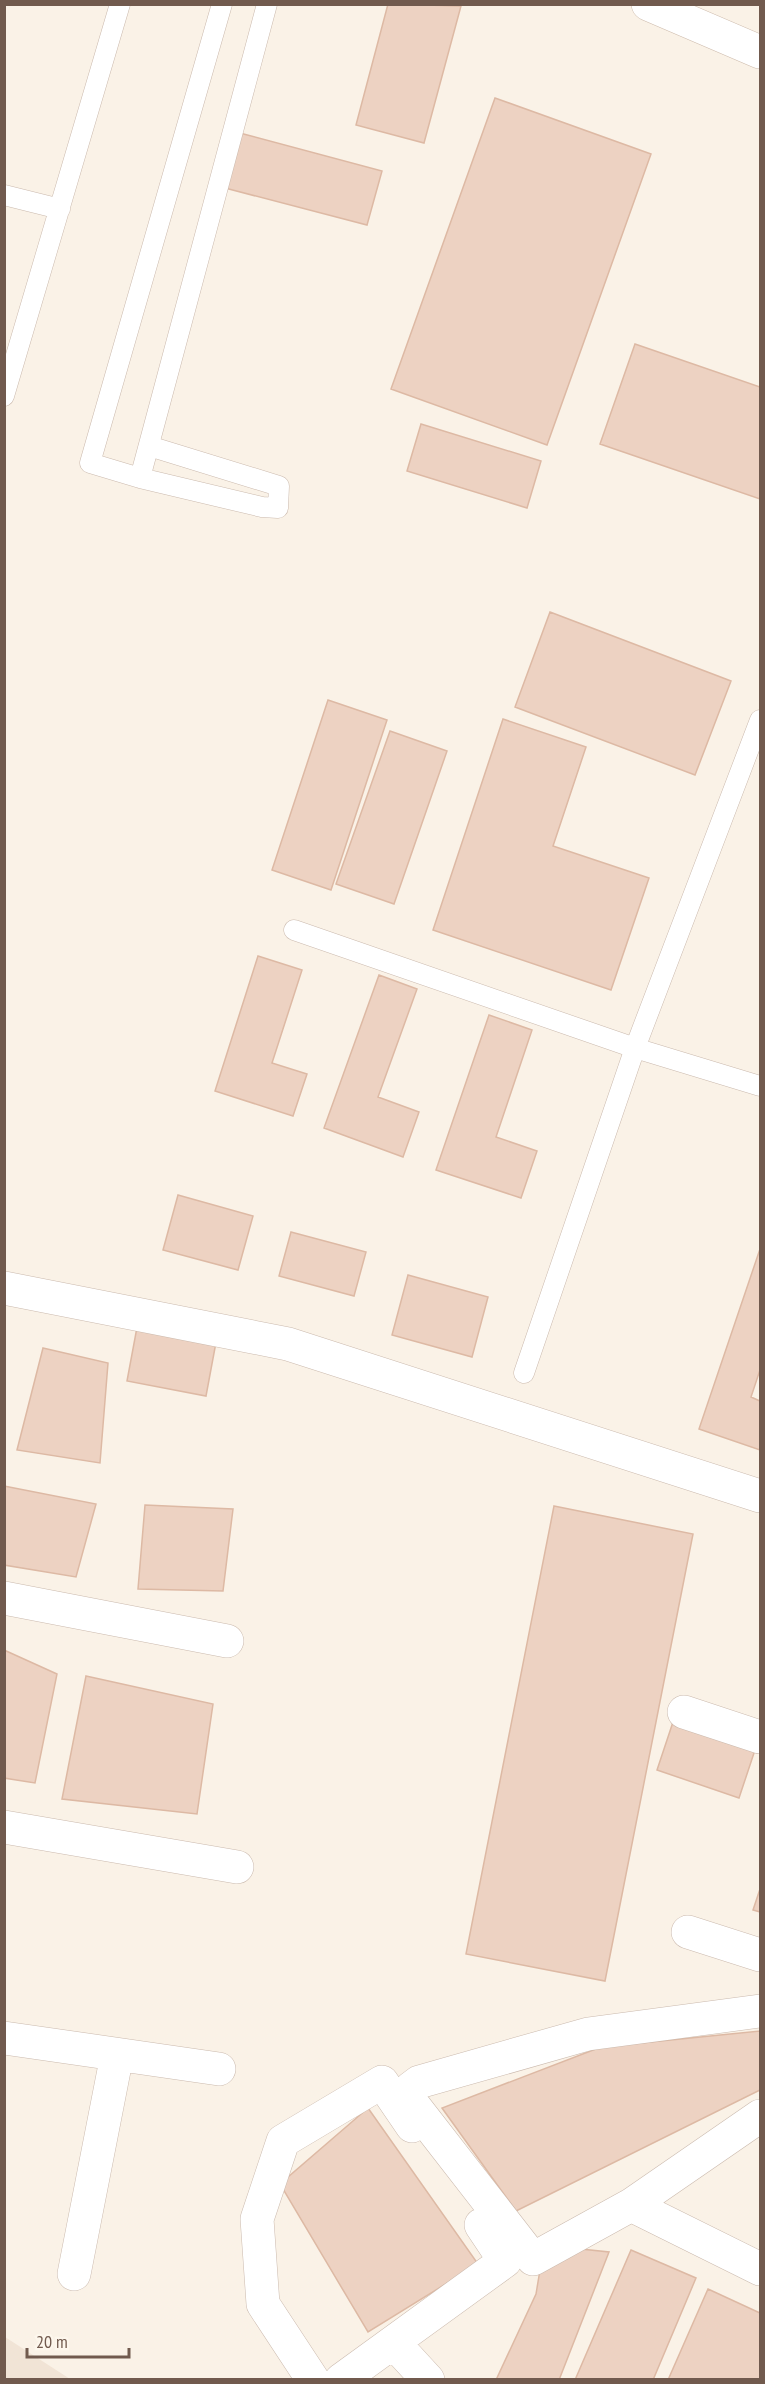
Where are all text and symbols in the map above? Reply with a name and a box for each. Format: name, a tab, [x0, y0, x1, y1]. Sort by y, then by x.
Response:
scale bar	[27, 2321, 129, 2359]
text: 20 m	[36, 2330, 68, 2353]

